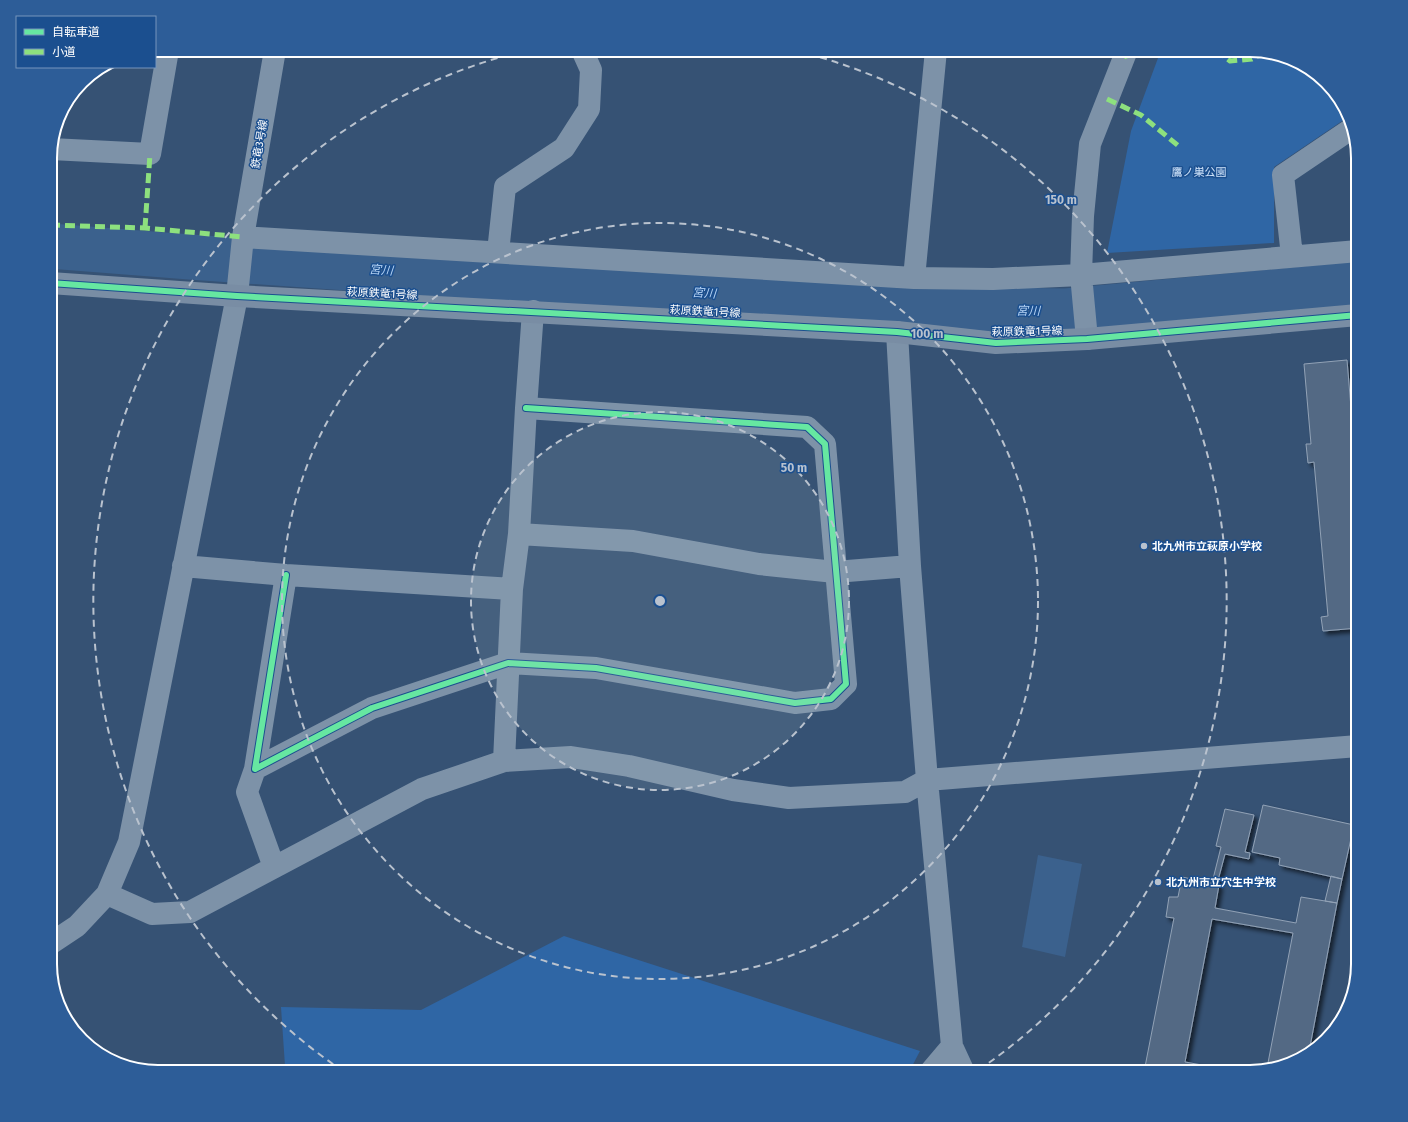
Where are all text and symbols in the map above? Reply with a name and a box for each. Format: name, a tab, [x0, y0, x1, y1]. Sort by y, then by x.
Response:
legend	[16, 16, 156, 68]
text: 自転車道	[52, 25, 100, 39]
text: 小道	[52, 45, 76, 59]
street label: 鉄竜3号線	[249, 119, 270, 170]
park label: 鷹ノ巣公園	[1172, 166, 1227, 179]
text: 150 m	[1045, 193, 1077, 207]
water label: 宮川	[369, 262, 395, 278]
street label: 萩原鉄竜1号線	[346, 285, 418, 302]
water label: 宮川	[692, 285, 718, 301]
street label: 萩原鉄竜1号線	[669, 303, 741, 320]
water label: 宮川	[1016, 304, 1042, 318]
street label: 萩原鉄竜1号線	[992, 324, 1062, 339]
text: 100 m	[911, 327, 943, 341]
text: 50 m	[781, 461, 807, 475]
place label: 北九州市立萩原小学校	[1152, 540, 1262, 553]
marker: 北九州市立萩原小学校	[1139, 541, 1149, 551]
centre of rings	[653, 594, 667, 608]
place label: 北九州市立穴生中学校	[1166, 876, 1276, 889]
marker: 北九州市立穴生中学校	[1153, 877, 1163, 887]

